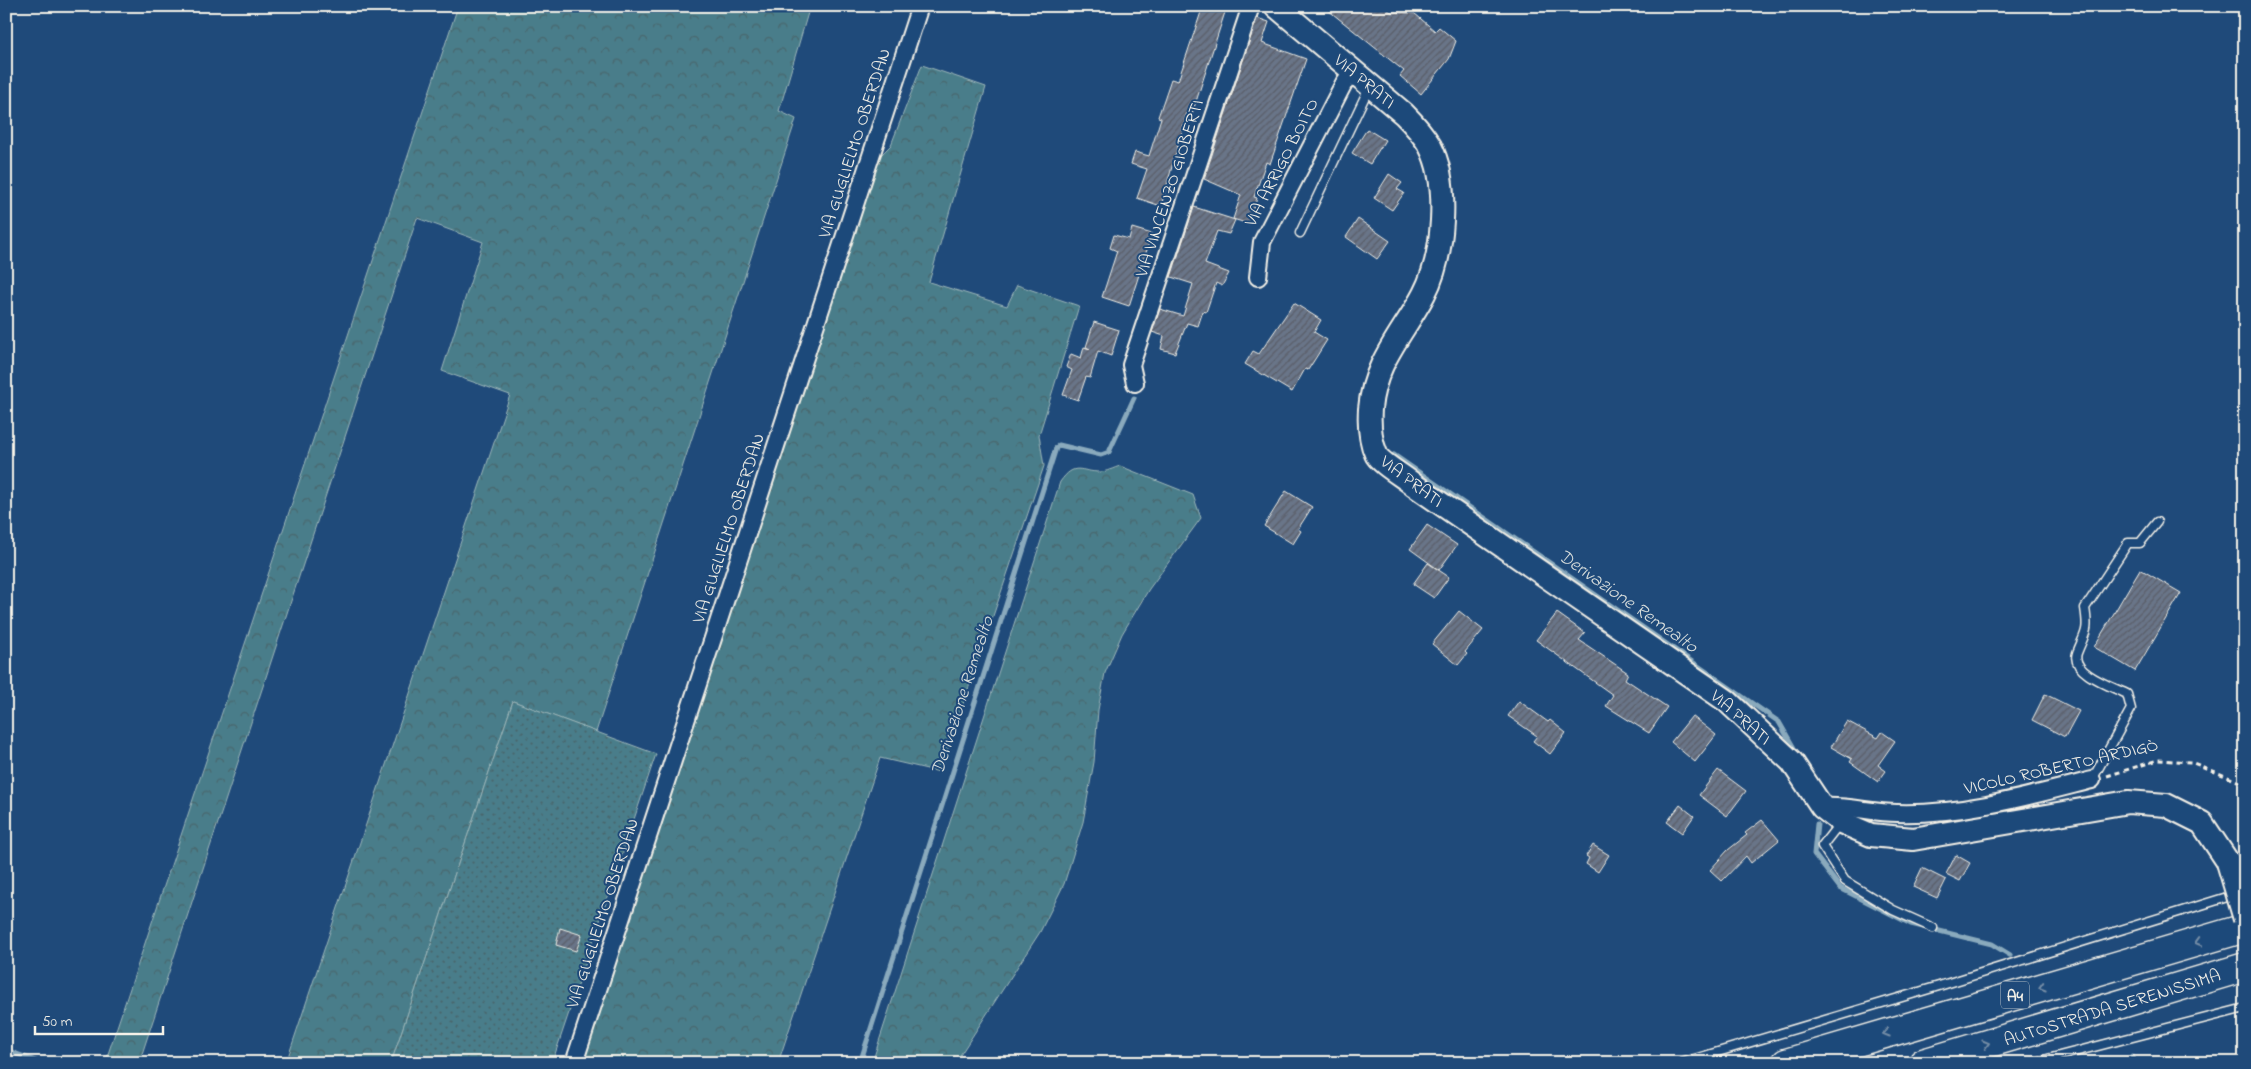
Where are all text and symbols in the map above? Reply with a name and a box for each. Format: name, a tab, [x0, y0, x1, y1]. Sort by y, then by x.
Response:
street label: VIA GUGLIELMO OBERDAN	[813, 45, 899, 243]
street label: VIA PRATI	[1327, 48, 1400, 116]
street label: VIA ARRIGO BOITO	[1239, 94, 1326, 232]
street label: VIA VINCENZO GIOBERTI	[1130, 96, 1212, 282]
street label: VIA GUGLIELMO OBERDAN	[687, 430, 773, 628]
street label: VIA PRATI	[1373, 450, 1448, 515]
water label: Derivazione Remealto	[1552, 544, 1704, 661]
water label: Derivazione Remealto	[925, 612, 1002, 779]
street label: VIA PRATI	[1703, 684, 1776, 752]
street label: VICOLO ROBERTO ARDIGÒ	[1961, 733, 2161, 803]
street label: VIA GUGLIELMO OBERDAN	[561, 815, 647, 1013]
one-way arrow	[2194, 936, 2203, 946]
street label: AUTOSTRADA SERENISSIMA	[2001, 964, 2224, 1054]
road number: A4	[2001, 982, 2029, 1008]
one-way arrow	[2039, 982, 2047, 992]
scale bar	[35, 1004, 162, 1036]
text: 50 m	[42, 1011, 73, 1033]
one-way arrow	[1883, 1028, 1891, 1038]
one-way arrow	[1982, 1040, 1990, 1050]

